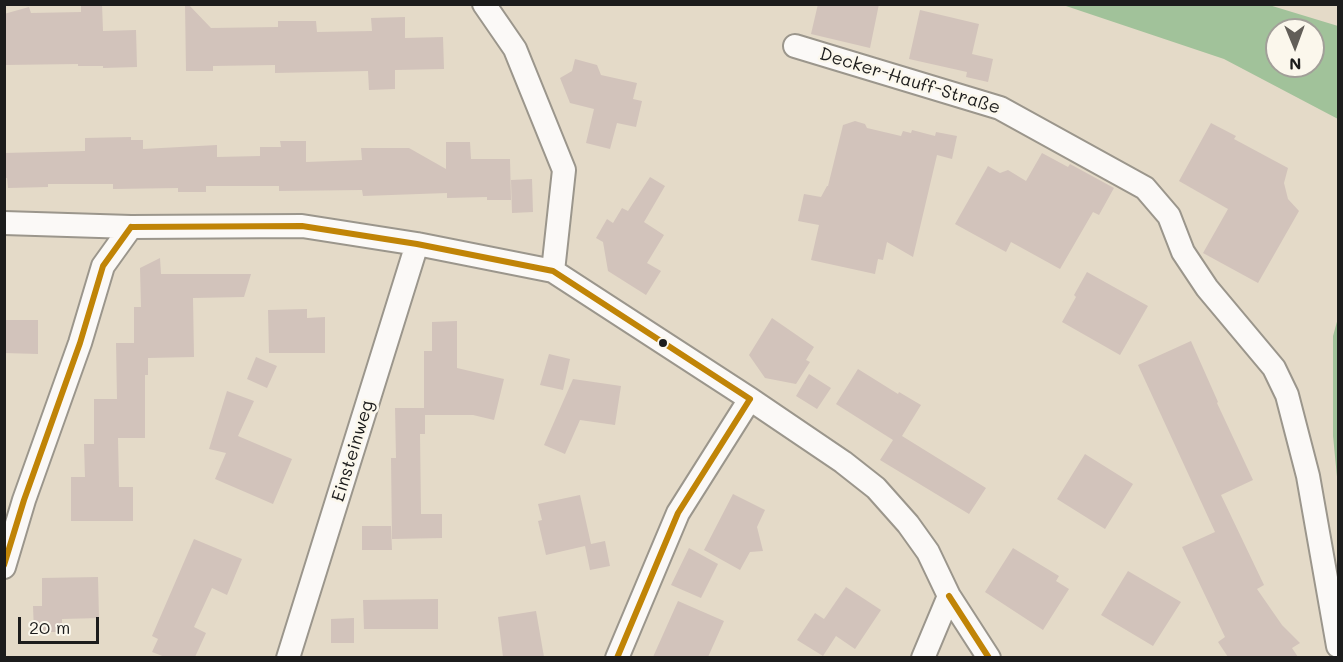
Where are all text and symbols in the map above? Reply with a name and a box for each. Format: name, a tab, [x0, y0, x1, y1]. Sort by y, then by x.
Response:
north arrow	[1265, 18, 1325, 78]
street label: Decker-Hauff-Straße	[817, 43, 1003, 119]
text: N	[1289, 54, 1302, 75]
unlabelled marker	[657, 337, 669, 349]
street label: Einsteinweg	[327, 398, 379, 504]
scale bar	[21, 605, 102, 643]
text: 20 m	[29, 615, 70, 639]

